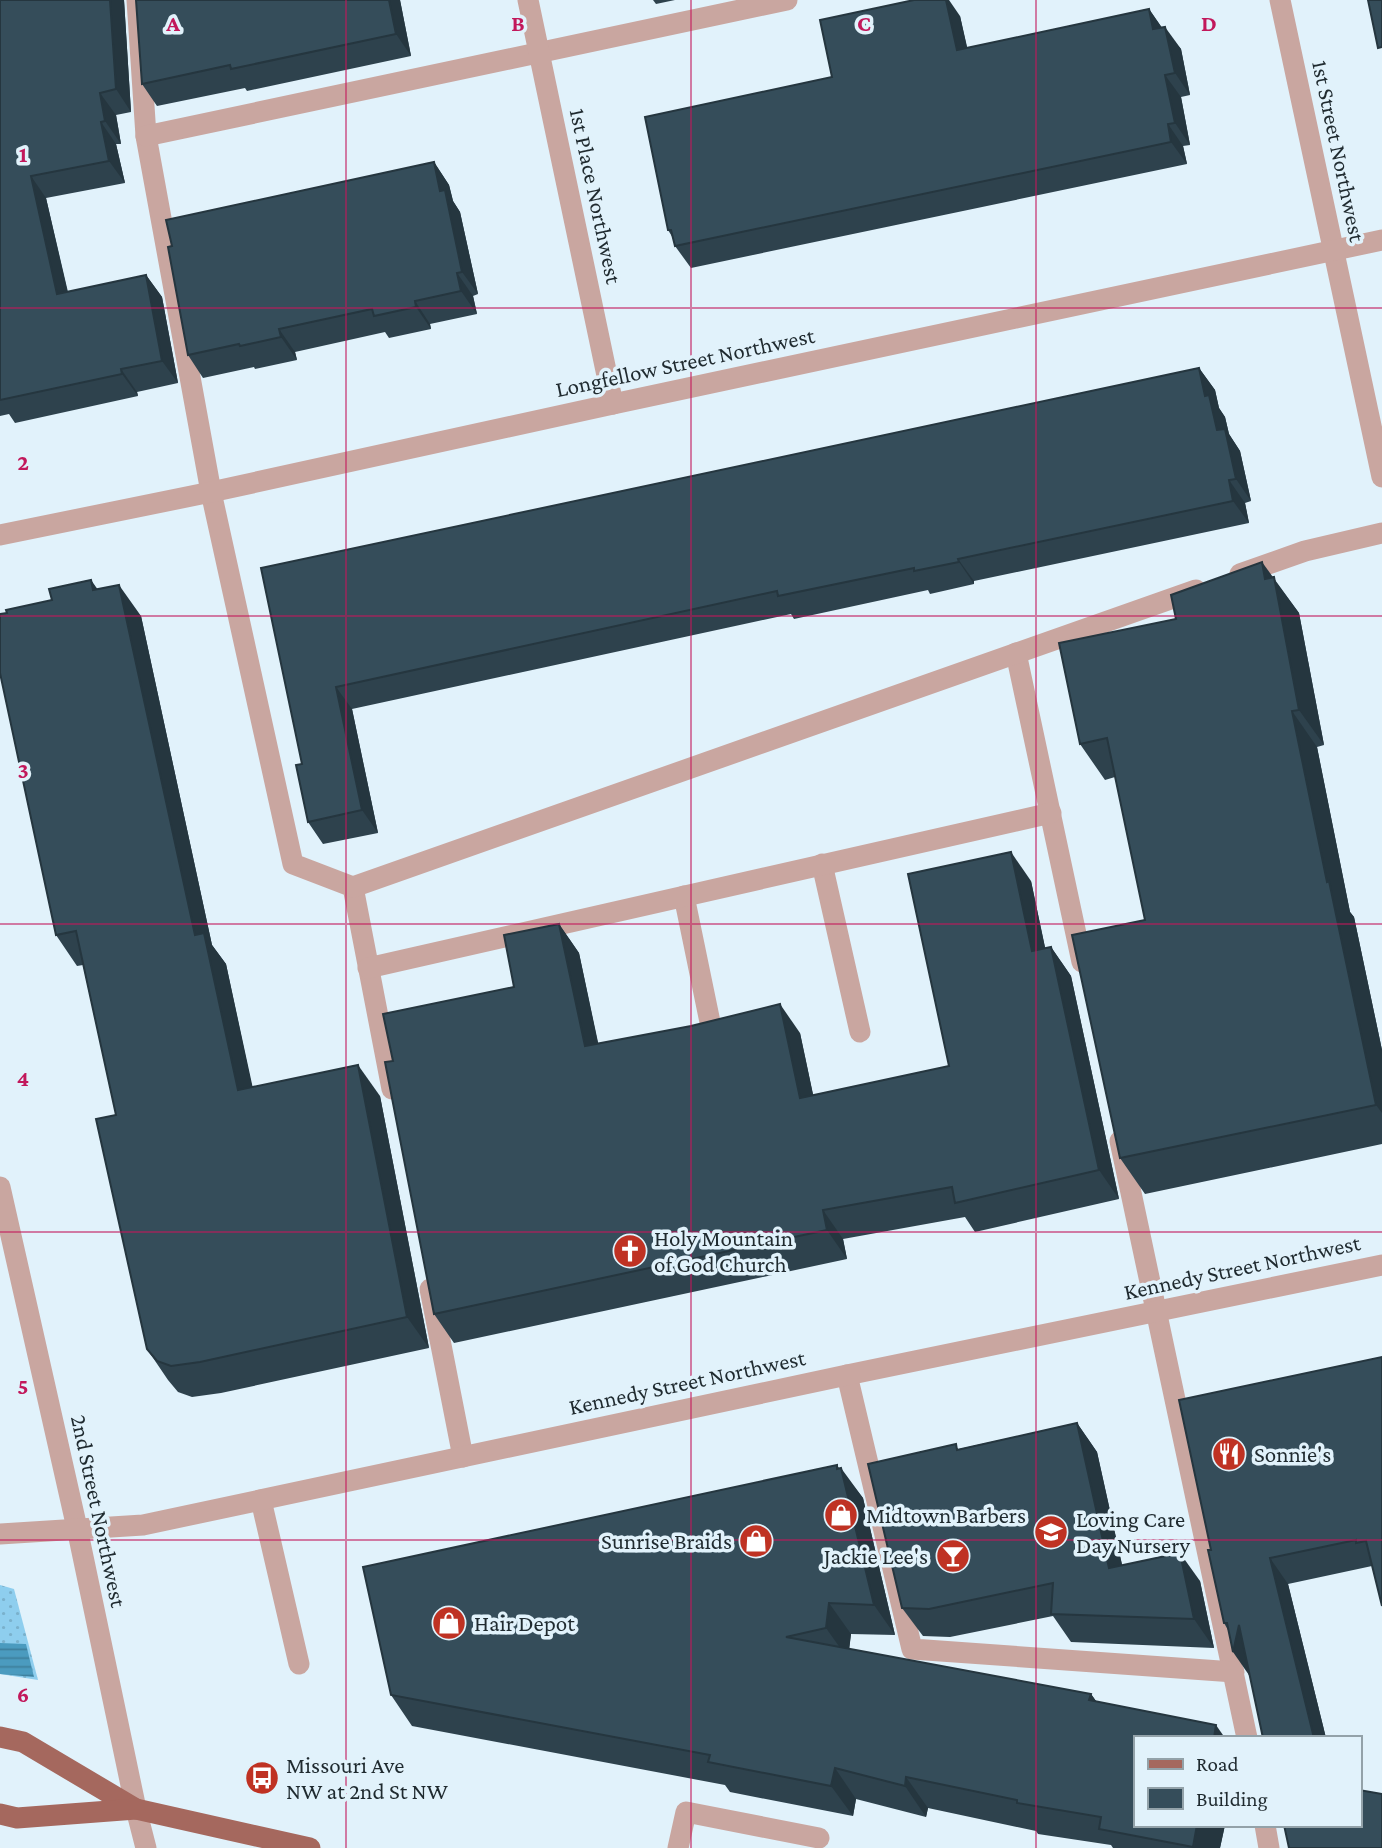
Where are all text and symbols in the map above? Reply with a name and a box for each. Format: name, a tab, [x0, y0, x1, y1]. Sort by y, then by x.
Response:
text: A	[165, 10, 180, 36]
text: B	[511, 10, 525, 36]
text: C	[857, 10, 871, 36]
text: D	[1201, 10, 1217, 36]
street label: 1st Street Northwest	[1307, 58, 1371, 244]
street label: 1st Place Northwest	[565, 106, 627, 286]
text: 1	[19, 141, 28, 167]
street label: Longfellow Street Northwest	[553, 322, 817, 402]
text: 2	[17, 449, 29, 475]
text: 3	[17, 757, 29, 783]
text: 4	[17, 1065, 29, 1091]
place label: Holy Mountain of God Church	[654, 1225, 793, 1277]
street label: Kennedy Street Northwest	[1121, 1229, 1363, 1305]
church icon: Holy Mountain of God Church	[611, 1232, 649, 1270]
street label: Kennedy Street Northwest	[566, 1344, 808, 1420]
text: 5	[17, 1373, 29, 1399]
street label: 2nd Street Northwest	[66, 1412, 132, 1610]
restaurant icon: Sonnie's	[1210, 1435, 1248, 1473]
place label: Sonnie's	[1254, 1441, 1331, 1467]
shop icon: Midtown Barbers	[822, 1496, 860, 1534]
place label: Midtown Barbers	[866, 1502, 1026, 1528]
place label: Loving Care Day Nursery	[1076, 1506, 1190, 1558]
school or university icon: Loving Care Day Nursery	[1032, 1513, 1070, 1551]
shop icon: Sunrise Braids	[737, 1522, 775, 1560]
place label: Sunrise Braids	[601, 1528, 732, 1554]
bar icon: Jackie Lee's	[934, 1537, 972, 1575]
place label: Jackie Lee's	[822, 1543, 928, 1569]
shop icon: Hair Depot	[430, 1604, 468, 1642]
place label: Hair Depot	[474, 1610, 575, 1636]
text: 6	[17, 1681, 29, 1707]
legend	[1134, 1736, 1361, 1827]
place label: Missouri Ave NW at 2nd St NW	[286, 1752, 449, 1804]
text: Road	[1196, 1752, 1239, 1776]
bus stop icon: Missouri Ave NW at 2nd St NW	[243, 1759, 281, 1797]
text: Building	[1196, 1787, 1268, 1811]

